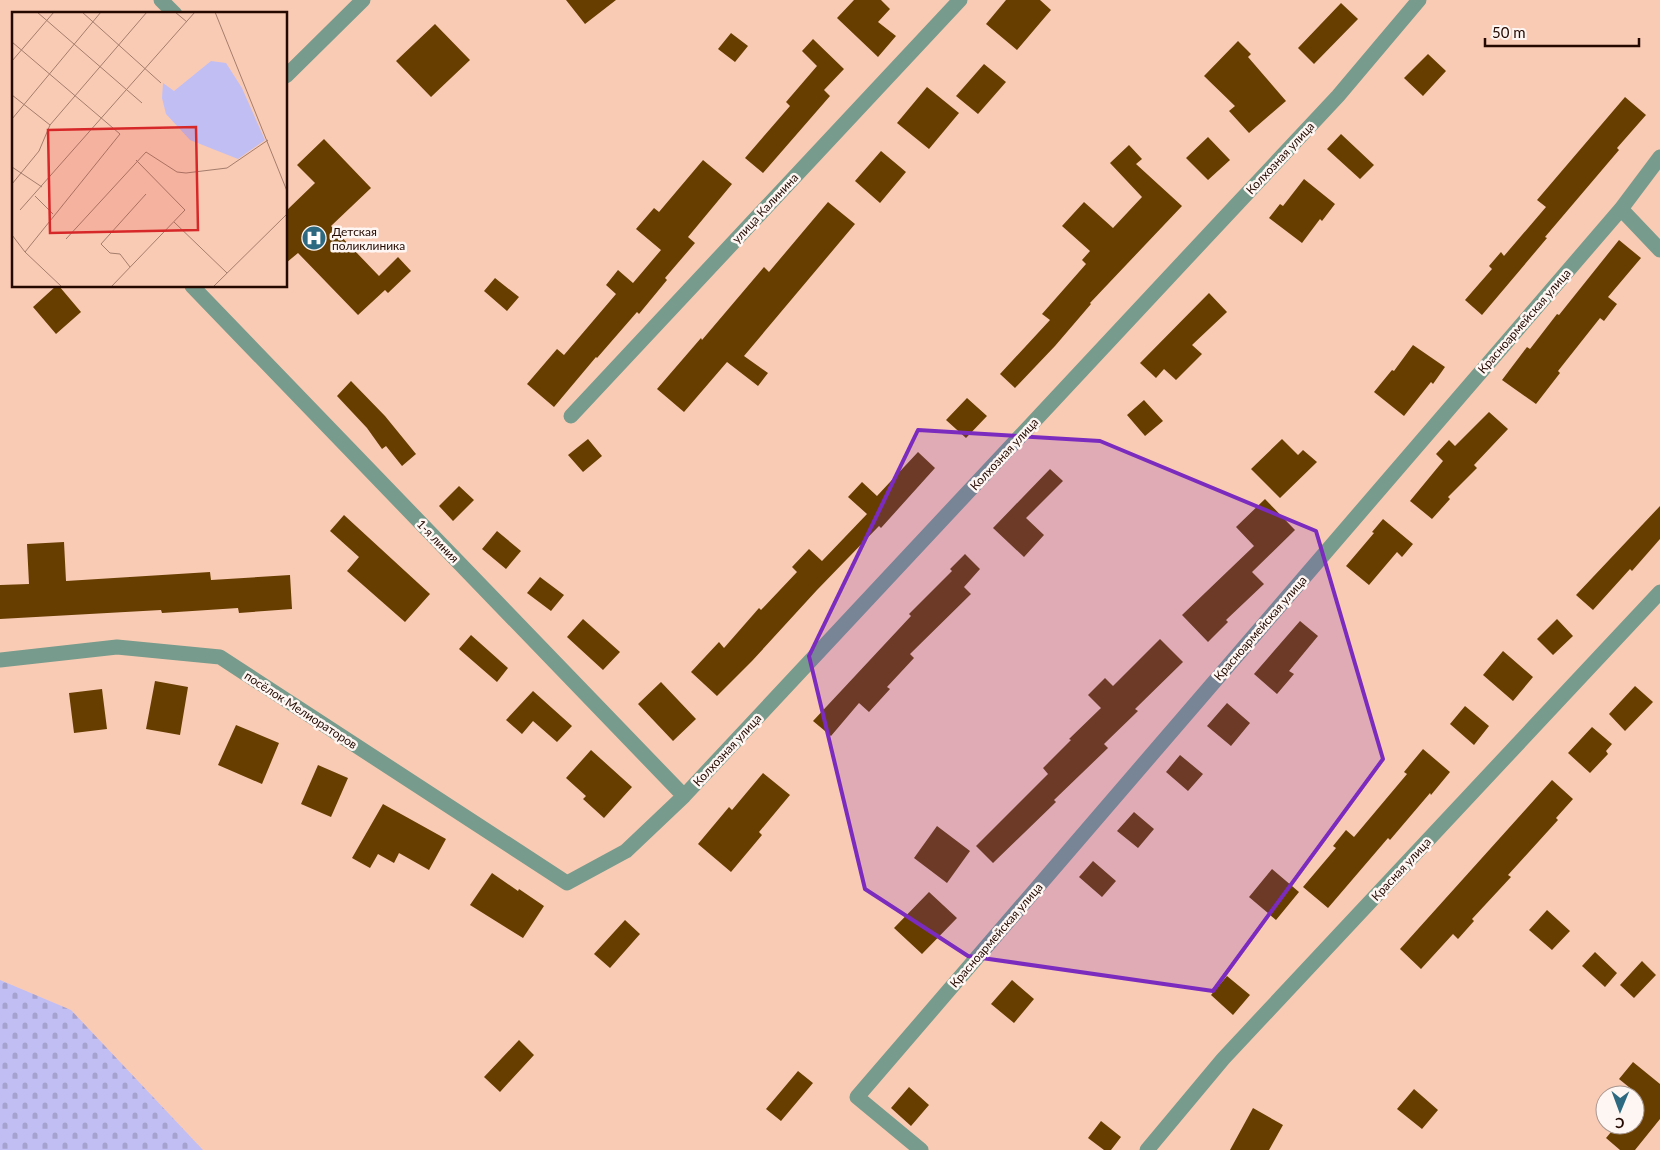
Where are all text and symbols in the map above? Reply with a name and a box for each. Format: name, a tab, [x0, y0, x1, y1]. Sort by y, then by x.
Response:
inset map	[12, 12, 288, 288]
scale bar	[1485, 15, 1639, 47]
text: 50 m	[1492, 23, 1526, 41]
street label: Колхозная улица	[1243, 119, 1317, 197]
street label: улица Калинина	[729, 170, 801, 246]
place label: Детская поликлиника	[332, 224, 405, 253]
hospital icon: Детская поликлиника	[301, 225, 327, 251]
street label: Красноармейская улица	[1474, 265, 1574, 376]
street label: Колхозная улица	[967, 415, 1041, 493]
street label: 1-я линия	[414, 516, 462, 566]
street label: Красноармейская улица	[1210, 572, 1310, 683]
street label: посёлок Мелиораторов	[242, 668, 360, 752]
street label: Колхозная улица	[690, 711, 764, 789]
street label: Красная улица	[1368, 834, 1434, 904]
street label: Красноармейская улица	[946, 879, 1046, 990]
north arrow	[1595, 1085, 1645, 1135]
text: С	[1614, 1115, 1625, 1132]

